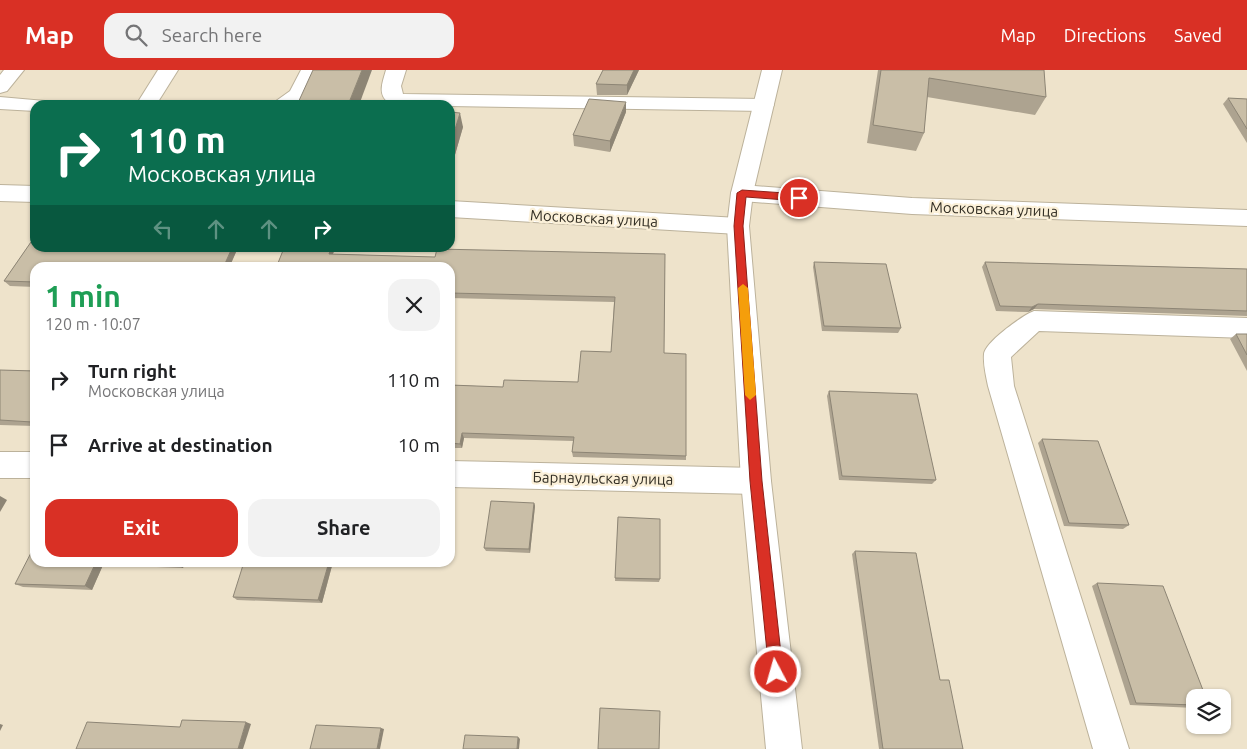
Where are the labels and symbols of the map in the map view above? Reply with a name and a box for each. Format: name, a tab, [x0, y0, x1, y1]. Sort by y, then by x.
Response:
pin	[778, 177, 820, 219]
street label: Московская улица	[930, 198, 1058, 220]
street label: Московская улица	[530, 206, 658, 230]
street label: Барнаульская улица	[533, 468, 673, 488]
position arrow	[749, 645, 801, 697]

